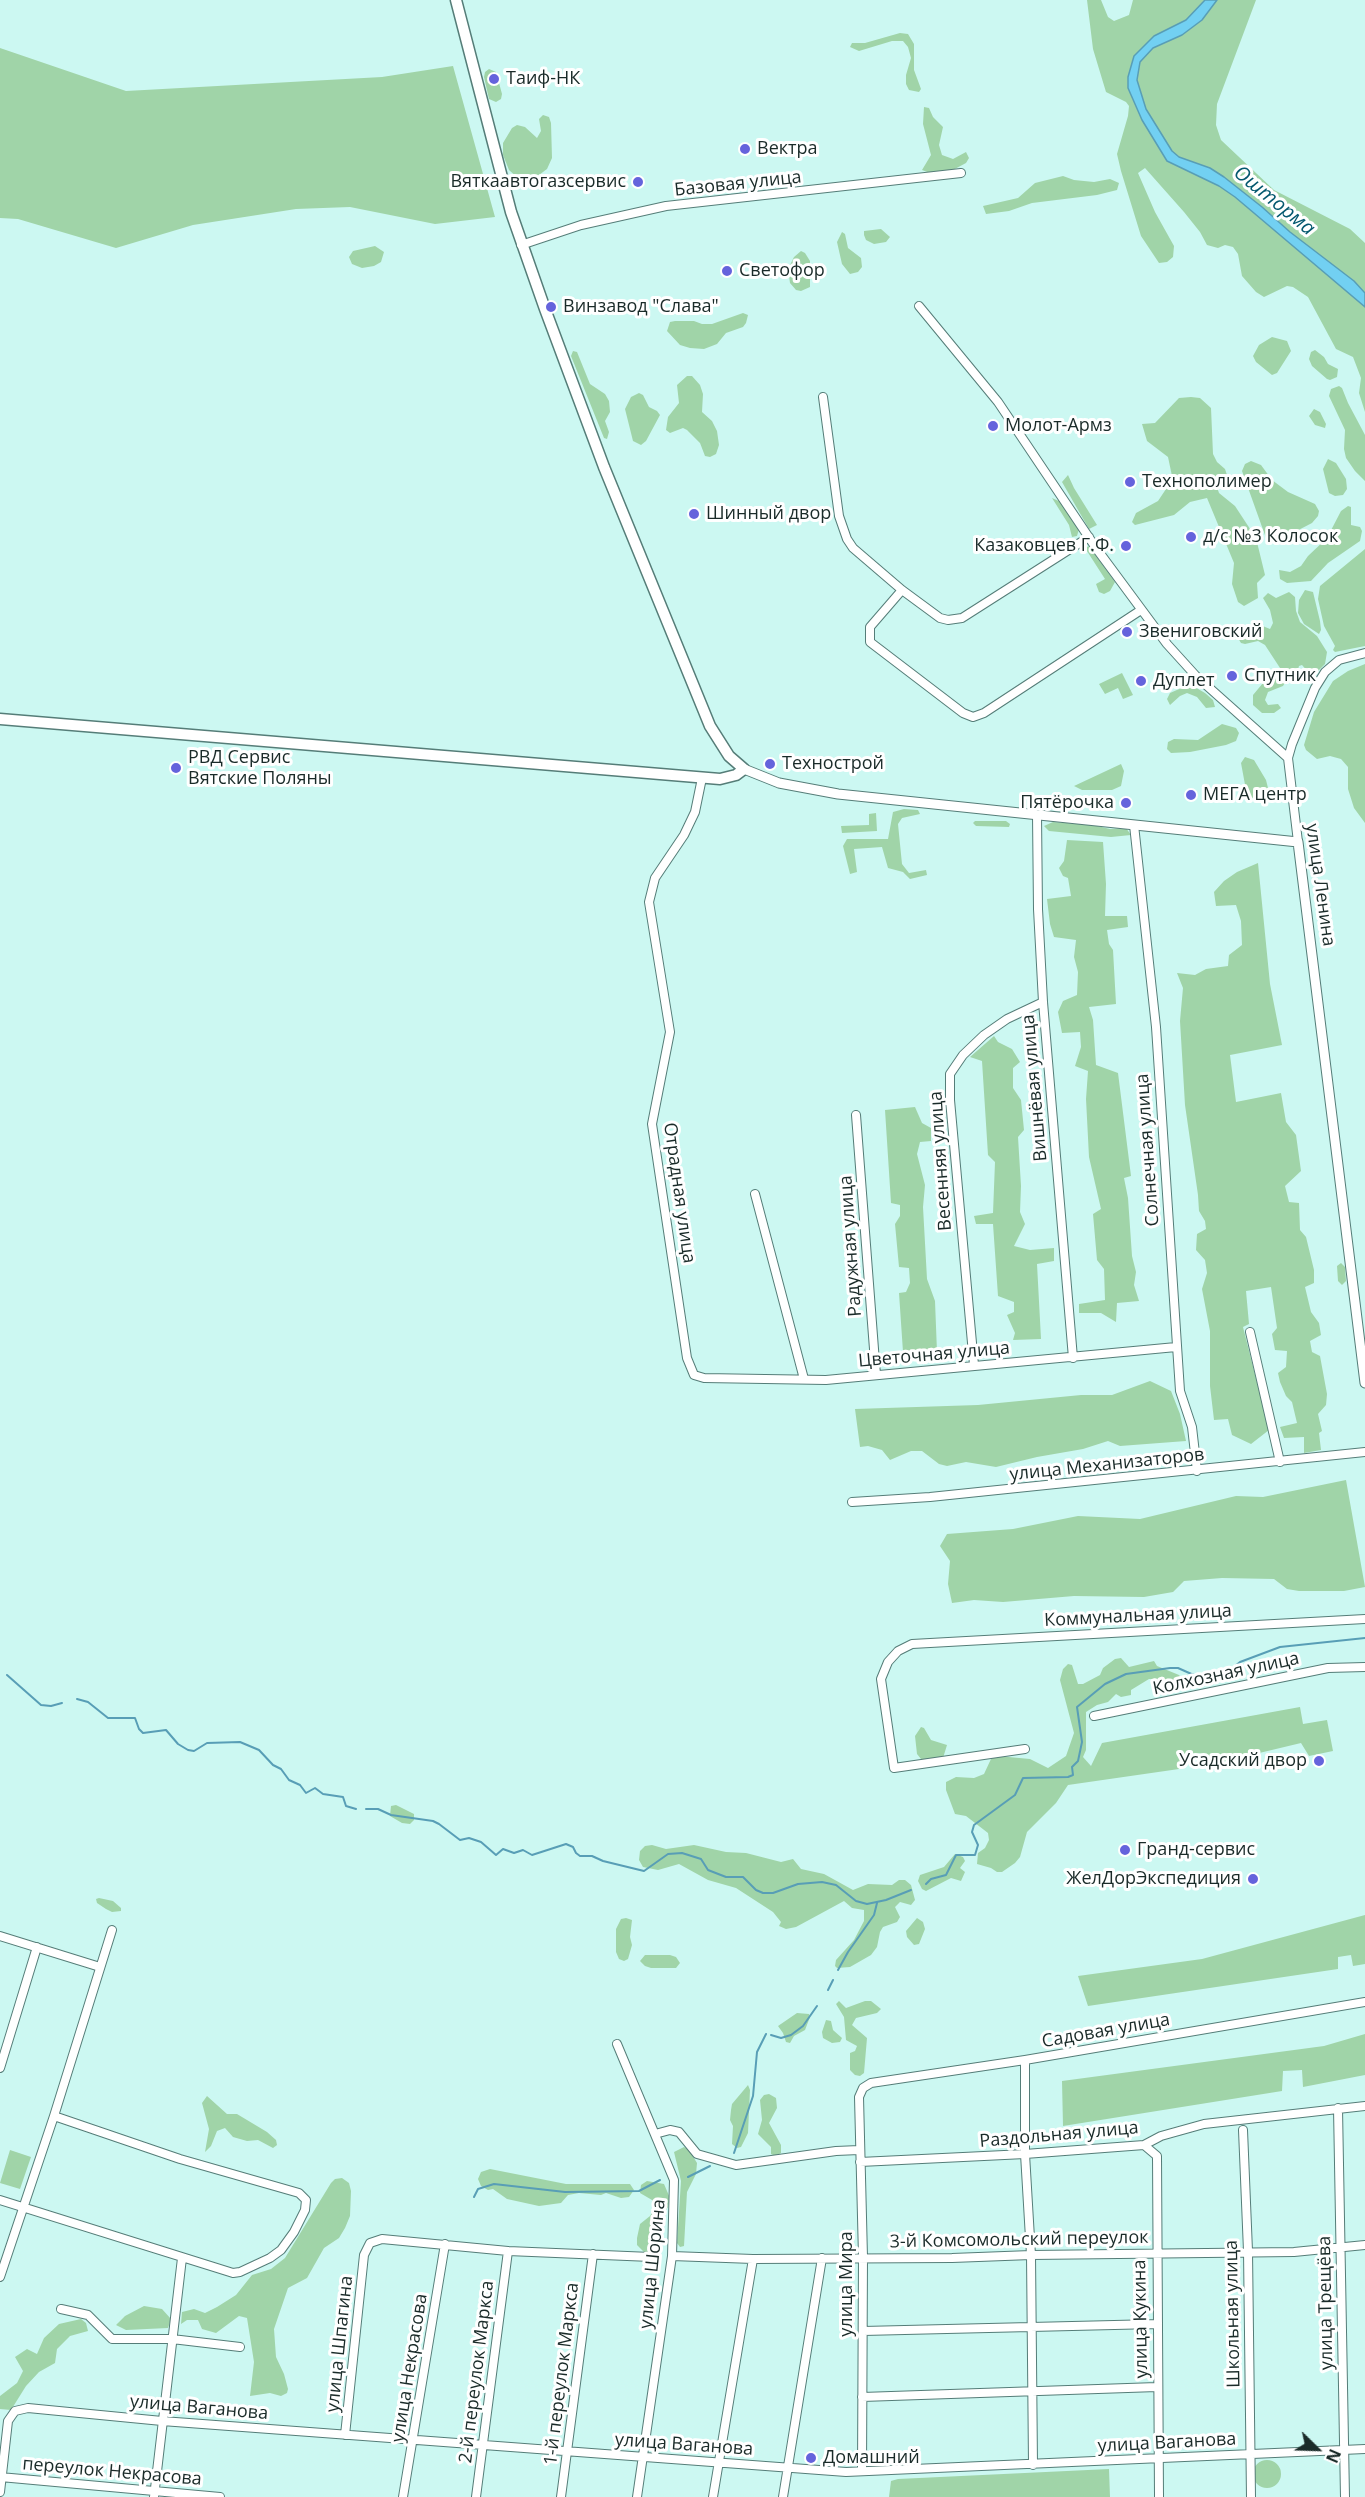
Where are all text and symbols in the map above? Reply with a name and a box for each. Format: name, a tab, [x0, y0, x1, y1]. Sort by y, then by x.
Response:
place label: Таиф-НК	[506, 68, 580, 90]
marker: Таиф-НК	[487, 72, 501, 86]
place label: Вектра	[757, 138, 818, 160]
marker: Вектра	[738, 142, 752, 156]
water label: Ошторма	[1229, 161, 1319, 241]
street label: Базовая улица	[673, 167, 803, 201]
place label: Вяткаавтогазсервис	[450, 171, 626, 193]
marker: Вяткаавтогазсервис	[631, 175, 645, 189]
place label: Светофор	[739, 260, 825, 282]
marker: Светофор	[720, 264, 734, 278]
place label: Винзавод "Слава"	[563, 296, 719, 318]
marker: Винзавод "Слава"	[544, 300, 558, 314]
place label: Молот-Армз	[1005, 415, 1112, 437]
marker: Молот-Армз	[986, 419, 1000, 433]
place label: Технополимер	[1142, 471, 1272, 493]
marker: Технополимер	[1123, 475, 1137, 489]
place label: Шинный двор	[706, 503, 831, 525]
marker: Шинный двор	[687, 507, 701, 521]
place label: д/с №3 Колосок	[1203, 526, 1338, 548]
marker: д/с №3 Колосок	[1184, 530, 1198, 544]
place label: Казаковцев Г.Ф.	[974, 535, 1114, 557]
marker: Казаковцев Г.Ф.	[1119, 539, 1133, 553]
place label: Звениговский	[1139, 621, 1263, 643]
marker: Звениговский	[1120, 625, 1134, 639]
place label: Спутник	[1244, 665, 1316, 687]
marker: Спутник	[1225, 669, 1239, 683]
place label: Дуплет	[1153, 670, 1214, 692]
marker: Дуплет	[1134, 674, 1148, 688]
place label: РВД Сервис Вятские Поляны	[188, 747, 332, 789]
place label: Технострой	[782, 753, 884, 775]
marker: Технострой	[763, 757, 777, 771]
marker: РВД Сервис Вятские Поляны	[169, 761, 183, 775]
place label: МЕГА центр	[1203, 784, 1307, 806]
marker: МЕГА центр	[1184, 788, 1198, 802]
place label: Пятёрочка	[1020, 792, 1114, 814]
marker: Пятёрочка	[1119, 796, 1133, 810]
street label: улица Ленина	[1301, 822, 1339, 948]
street label: Вишнёвая улица	[1018, 1014, 1052, 1162]
street label: Солнечная улица	[1132, 1073, 1164, 1227]
street label: Весенняя улица	[925, 1090, 957, 1232]
street label: Отрадная улица	[658, 1121, 700, 1265]
street label: Радужная улица	[835, 1175, 867, 1317]
street label: Цветочная улица	[857, 1338, 1011, 1372]
street label: улица Механизаторов	[1009, 1444, 1205, 1486]
street label: Коммунальная улица	[1044, 1600, 1232, 1632]
street label: Колхозная улица	[1151, 1648, 1301, 1700]
place label: Усадский двор	[1179, 1750, 1307, 1772]
marker: Усадский двор	[1312, 1754, 1326, 1768]
place label: Гранд-сервис	[1137, 1839, 1255, 1861]
marker: Гранд-сервис	[1118, 1843, 1132, 1857]
place label: ЖелДорЭкспедиция	[1066, 1868, 1241, 1890]
marker: ЖелДорЭкспедиция	[1246, 1872, 1260, 1886]
street label: Садовая улица	[1040, 2009, 1172, 2053]
street label: Раздольная улица	[979, 2117, 1139, 2153]
street label: улица Шорина	[635, 2198, 671, 2330]
street label: 3-й Комсомольский переулок	[889, 2227, 1149, 2253]
street label: улица Мира	[836, 2231, 858, 2337]
street label: улица Трещёва	[1314, 2236, 1338, 2370]
street label: Школьная улица	[1221, 2240, 1245, 2388]
street label: улица Кукина	[1129, 2259, 1153, 2379]
street label: улица Шпагина	[322, 2275, 358, 2413]
street label: 2-й переулок Маркса	[455, 2279, 499, 2465]
street label: 1-й переулок Маркса	[540, 2281, 584, 2467]
street label: улица Некрасова	[388, 2292, 432, 2444]
street label: улица Ваганова	[129, 2391, 269, 2425]
north arrow	[1287, 2419, 1347, 2479]
street label: улица Ваганова	[614, 2429, 754, 2461]
street label: улица Ваганова	[1097, 2429, 1237, 2457]
text: N	[1321, 2446, 1346, 2466]
place label: Домашний	[823, 2447, 920, 2469]
marker: Домашний	[804, 2451, 818, 2465]
street label: переулок Некрасова	[21, 2453, 203, 2491]

